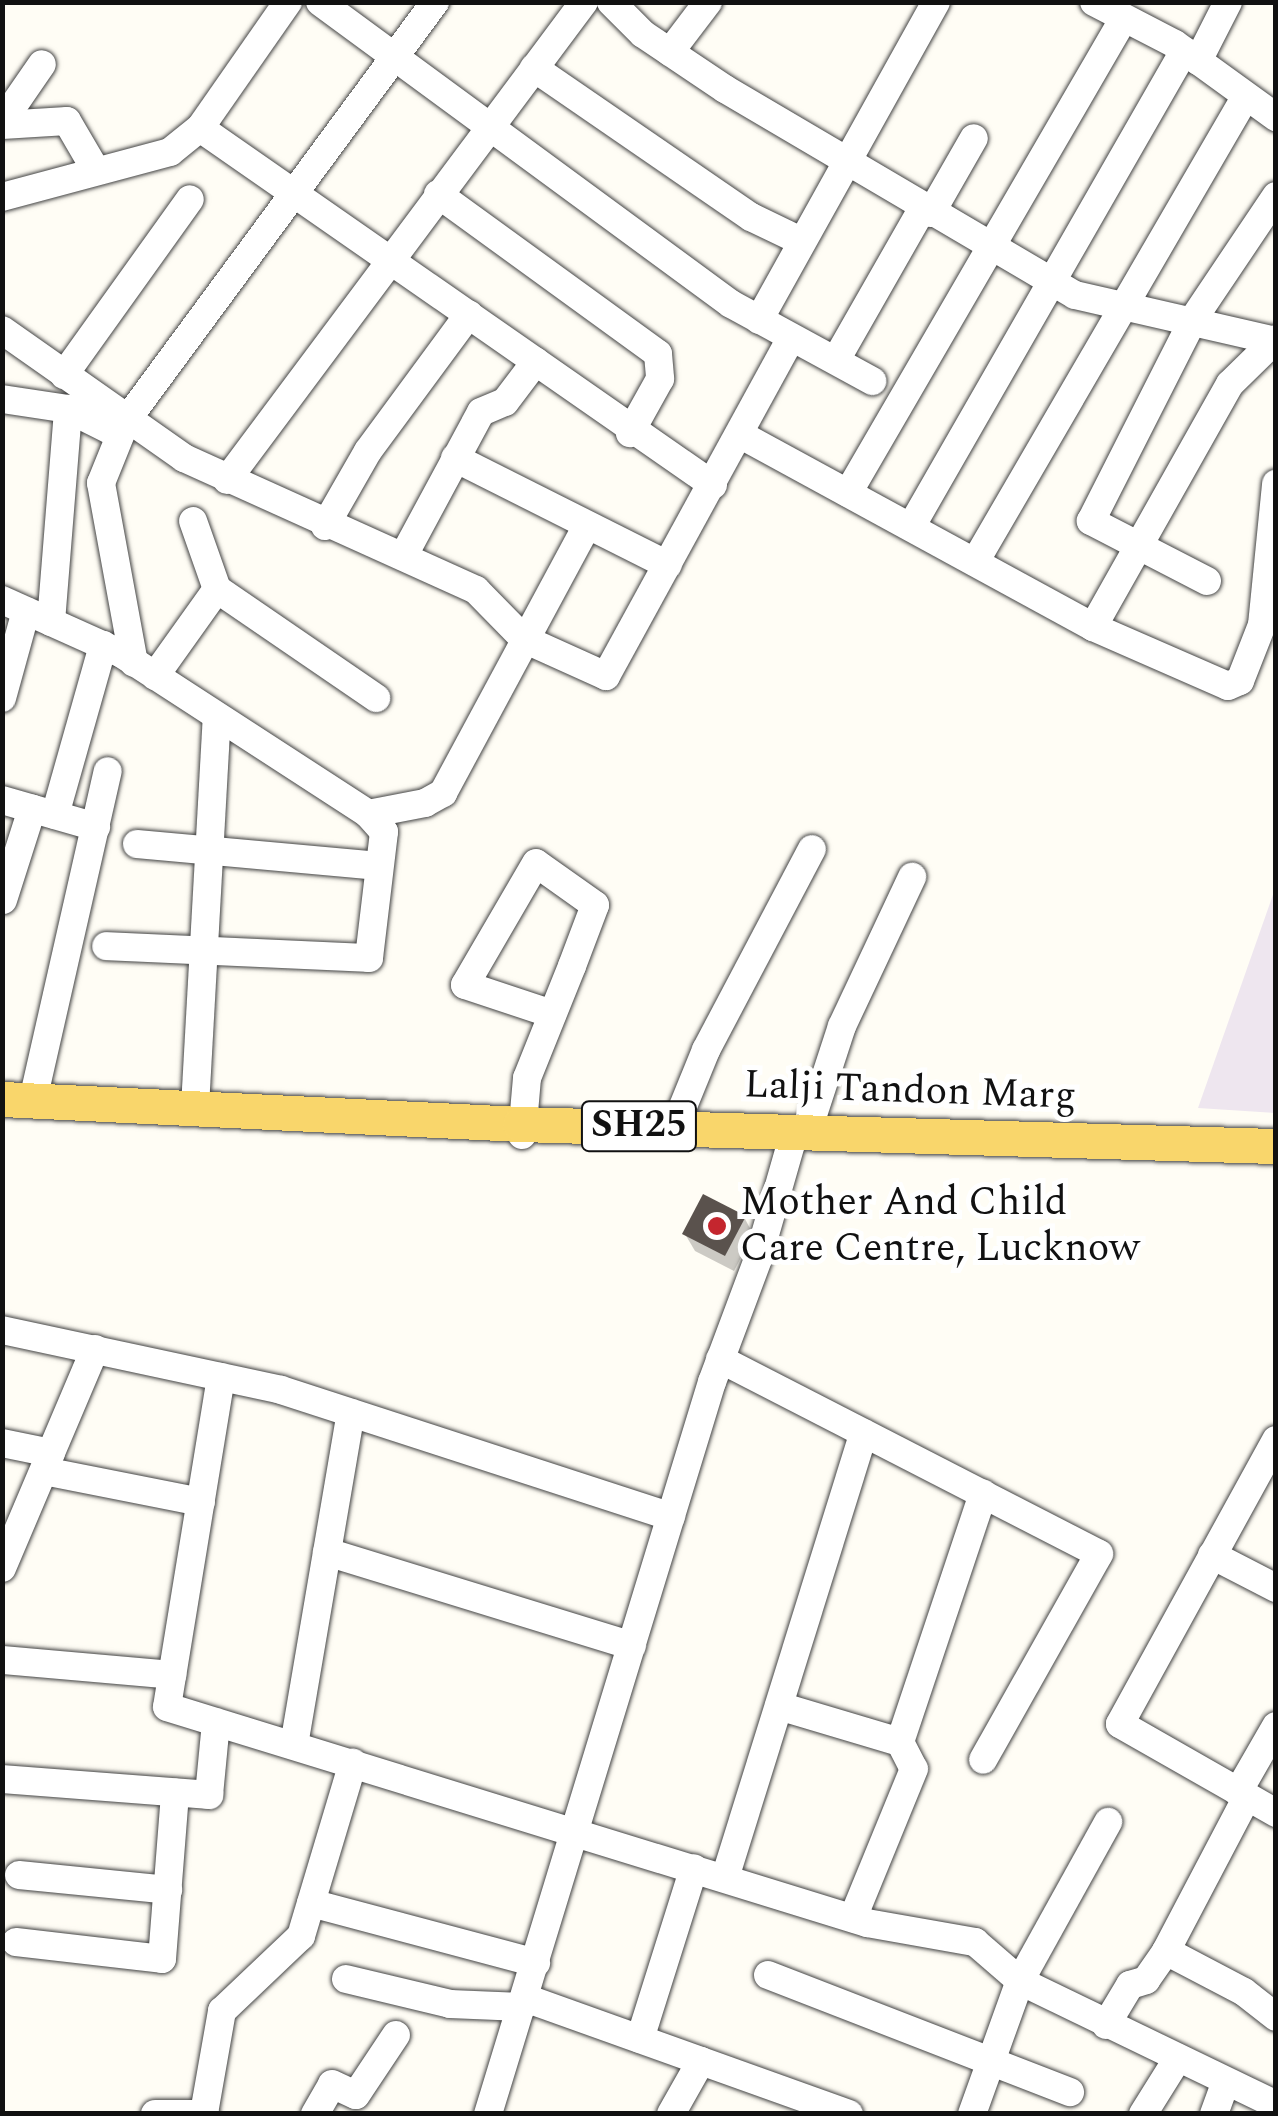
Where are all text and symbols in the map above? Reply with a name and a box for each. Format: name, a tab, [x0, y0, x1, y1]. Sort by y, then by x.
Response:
street label: Lalji Tandon Marg	[743, 1061, 1077, 1121]
road number: SH25	[579, 1093, 699, 1159]
place label: Mother And Child Care Centre, Lucknow	[740, 1179, 1140, 1273]
marker: Mother And Child Care Centre, Lucknow	[704, 1213, 730, 1239]

